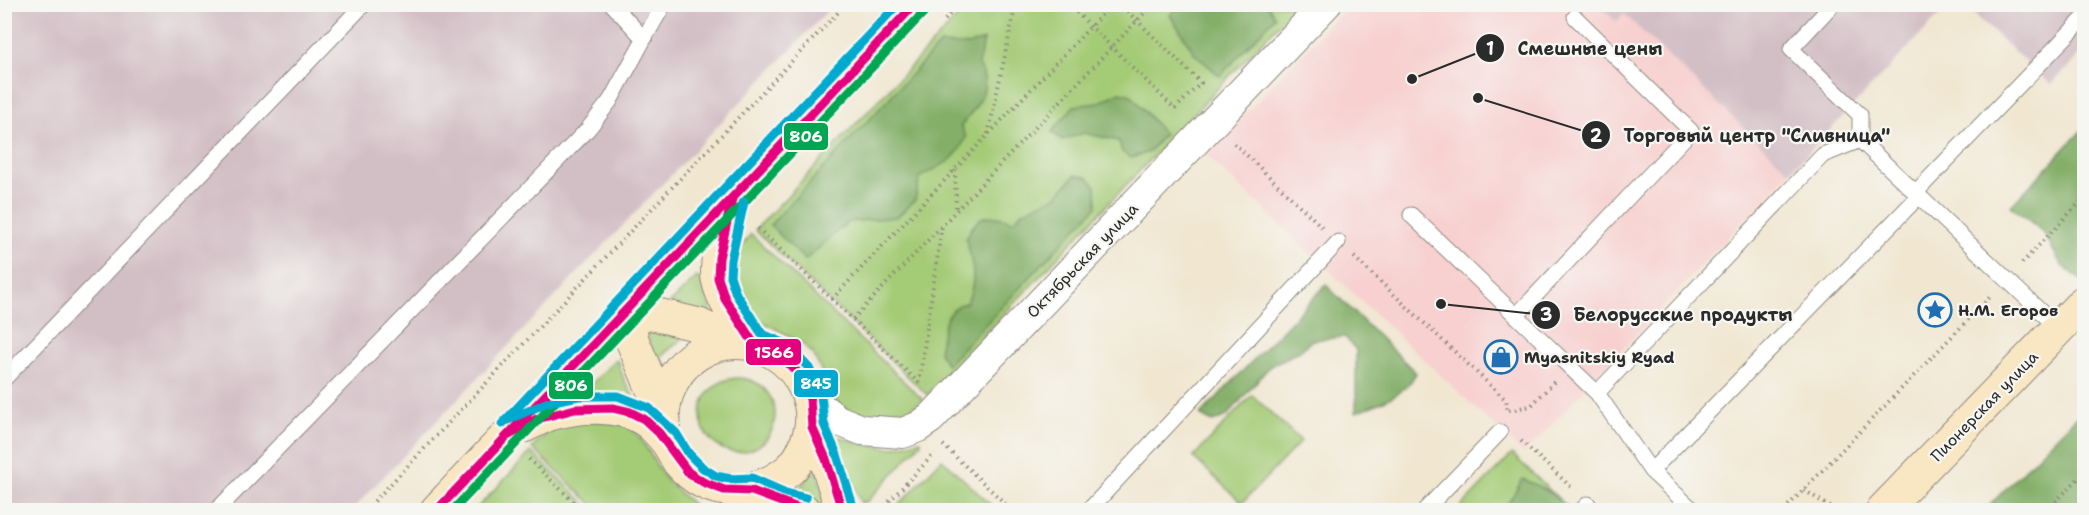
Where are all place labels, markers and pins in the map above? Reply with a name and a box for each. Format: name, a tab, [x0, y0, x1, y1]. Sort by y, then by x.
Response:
callout: Смешные цены	[1475, 30, 1674, 66]
callout: Торговый центр "Сливница"	[1581, 117, 1902, 153]
place icon: Н.М. Егоров	[1917, 292, 1953, 328]
callout: Белорусские продукты	[1531, 297, 1804, 333]
place label: Н.М. Егоров	[1958, 300, 2058, 321]
shop icon: Myasnitskiy Ryad	[1483, 339, 1519, 375]
place label: Myasnitskiy Ryad	[1524, 347, 1675, 368]

